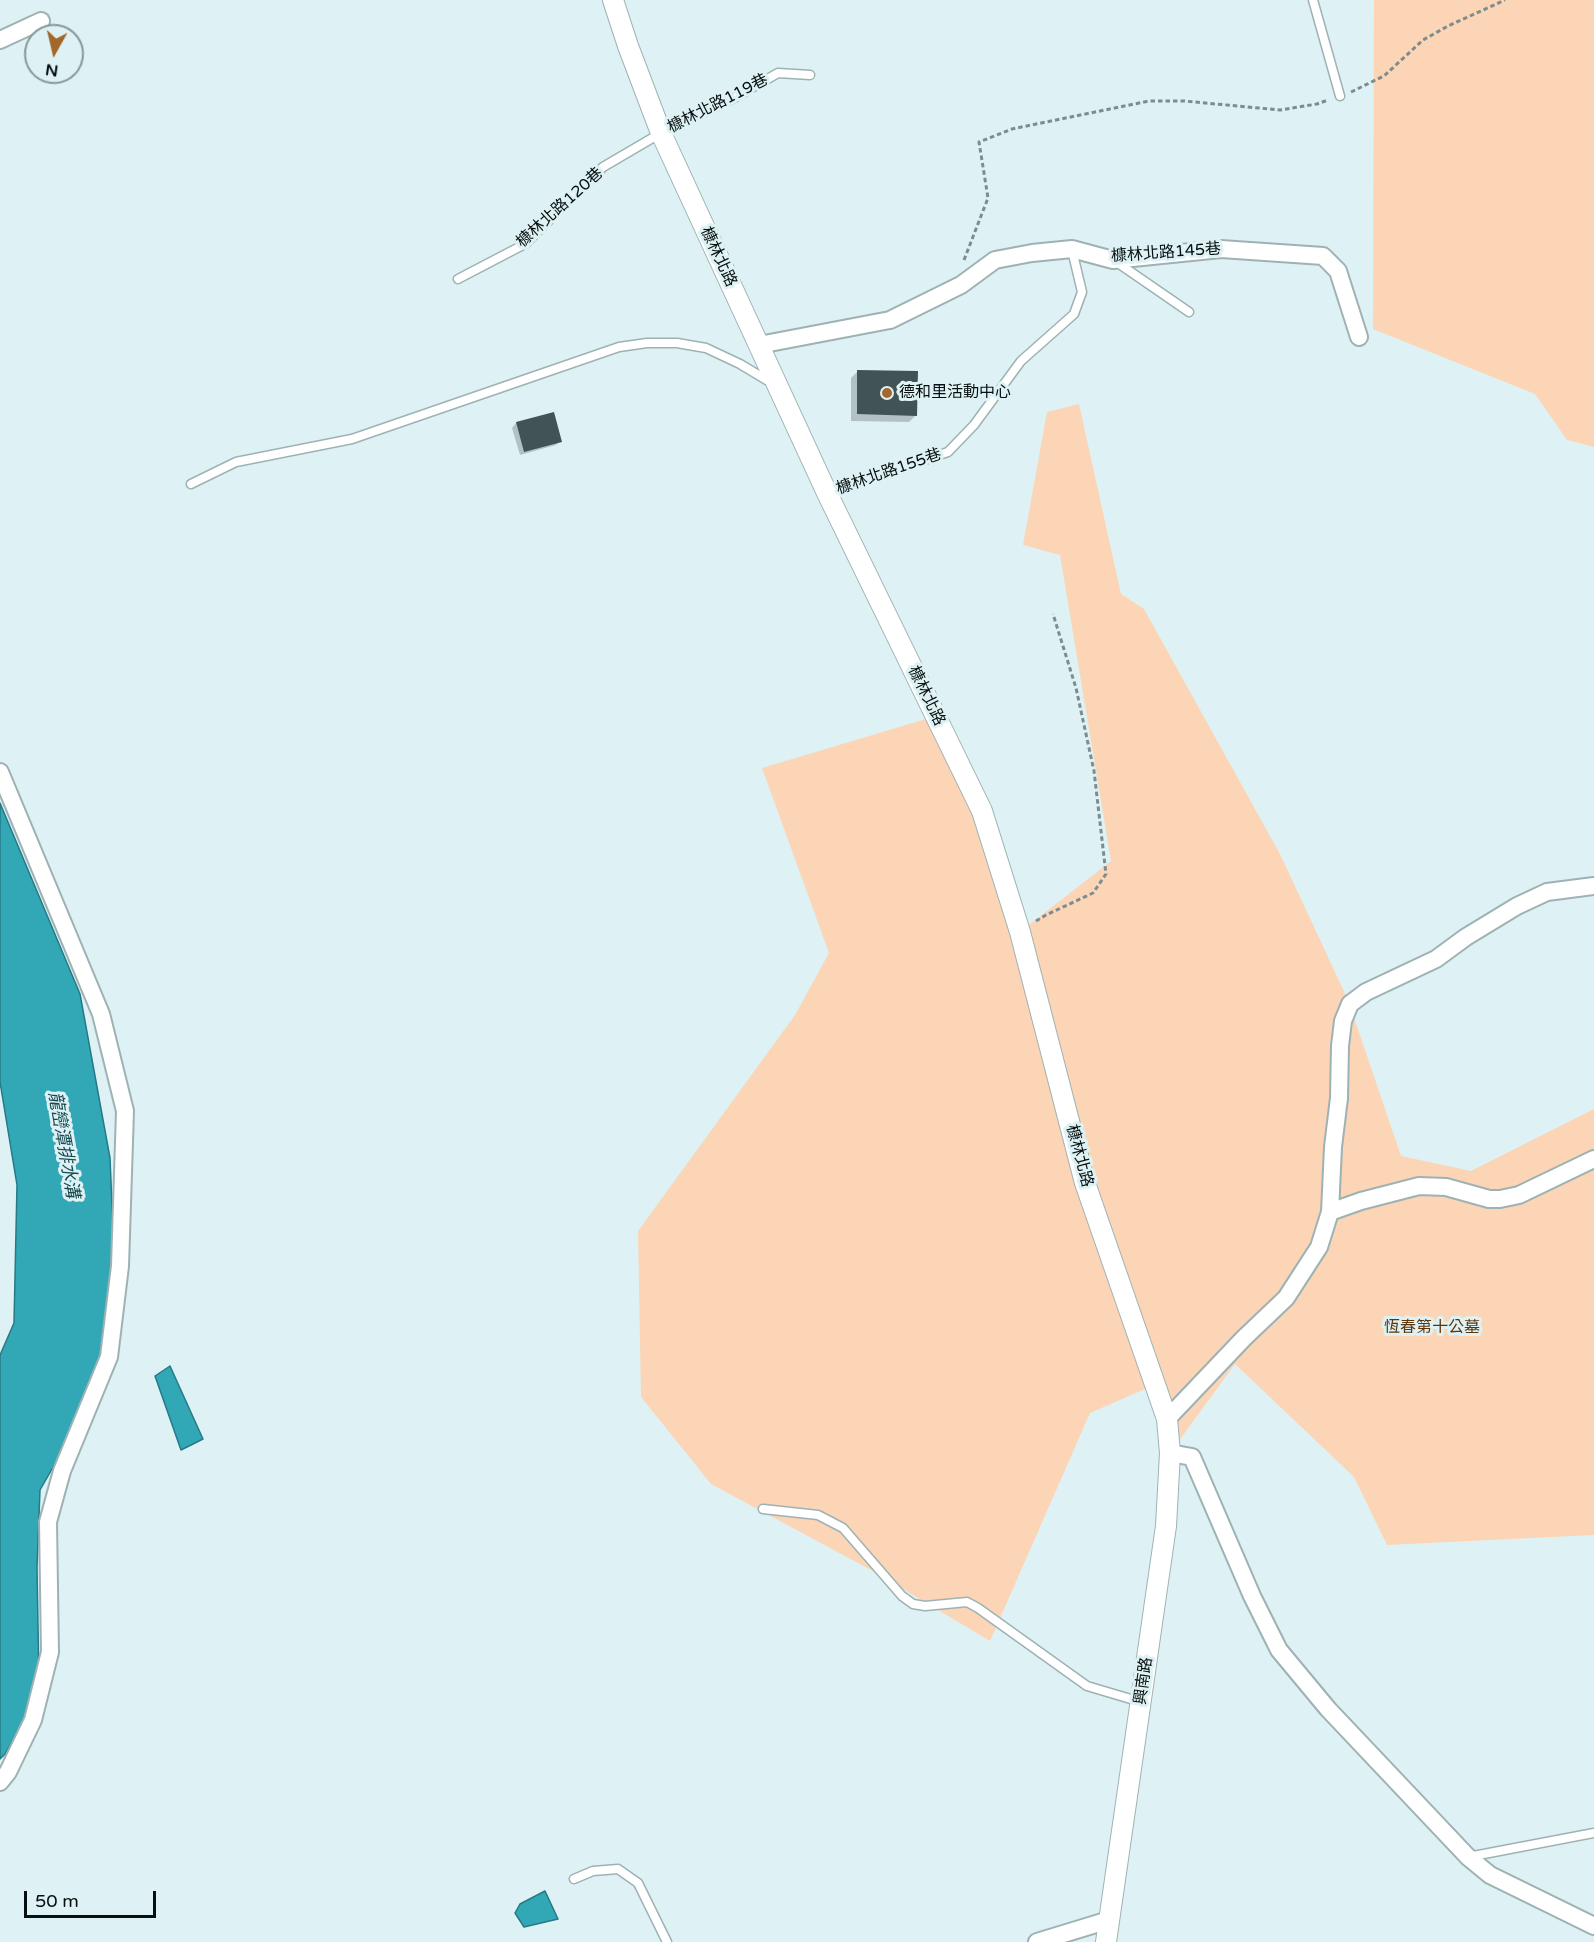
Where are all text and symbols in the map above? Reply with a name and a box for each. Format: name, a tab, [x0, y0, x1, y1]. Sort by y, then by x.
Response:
north arrow	[24, 24, 84, 84]
text: N	[44, 59, 60, 81]
street label: 槺林北路119巷	[665, 70, 771, 138]
street label: 槺林北路120巷	[513, 164, 607, 252]
street label: 槺林北路	[696, 224, 740, 290]
street label: 槺林北路145巷	[1110, 240, 1222, 266]
place label: 德和里活動中心	[899, 383, 1011, 403]
marker: 德和里活動中心	[880, 386, 894, 400]
street label: 槺林北路155巷	[834, 445, 944, 499]
street label: 槺林北路	[903, 663, 949, 729]
water label: 龍巒潭排水溝	[43, 1090, 83, 1200]
street label: 槺林北路	[1061, 1123, 1097, 1189]
park label: 恆春第十公墓	[1384, 1318, 1480, 1338]
street label: 興南路	[1131, 1656, 1157, 1706]
scale bar	[27, 1879, 159, 1917]
text: 50 m	[35, 1890, 79, 1912]

